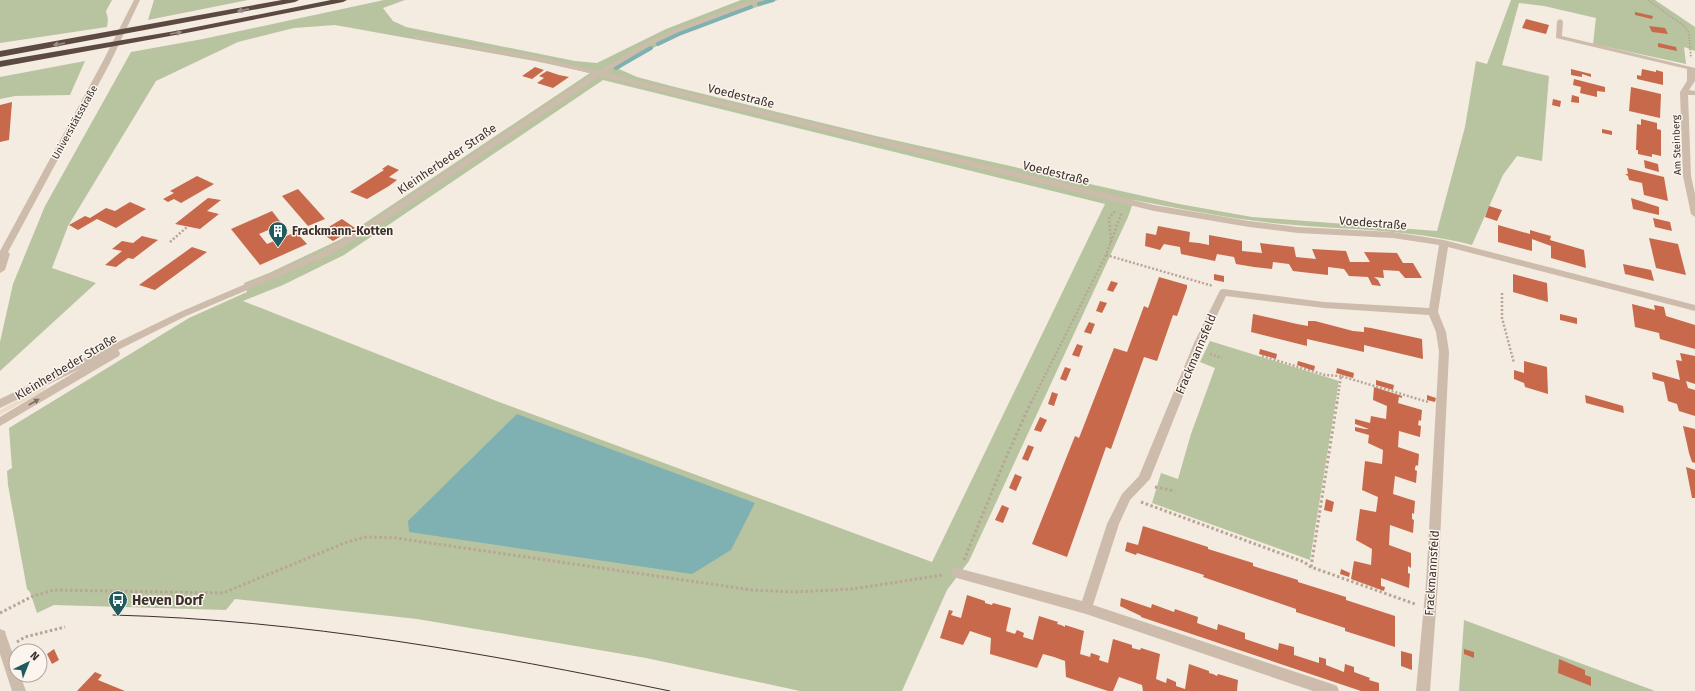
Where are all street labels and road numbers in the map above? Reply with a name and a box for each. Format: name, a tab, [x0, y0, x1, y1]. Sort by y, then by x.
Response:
street label: Voedestraße	[706, 81, 776, 111]
street label: Universitätsstraße	[50, 83, 100, 162]
street label: Am Steinberg	[1670, 114, 1684, 175]
street label: Kleinherbeder Straße	[395, 121, 499, 197]
street label: Voedestraße	[1021, 158, 1091, 188]
street label: Voedestraße	[1339, 214, 1407, 232]
street label: Frackmannsfeld	[1173, 312, 1219, 396]
street label: Kleinherbeder Straße	[13, 331, 119, 403]
street label: Frackmannsfeld	[1422, 530, 1442, 616]

